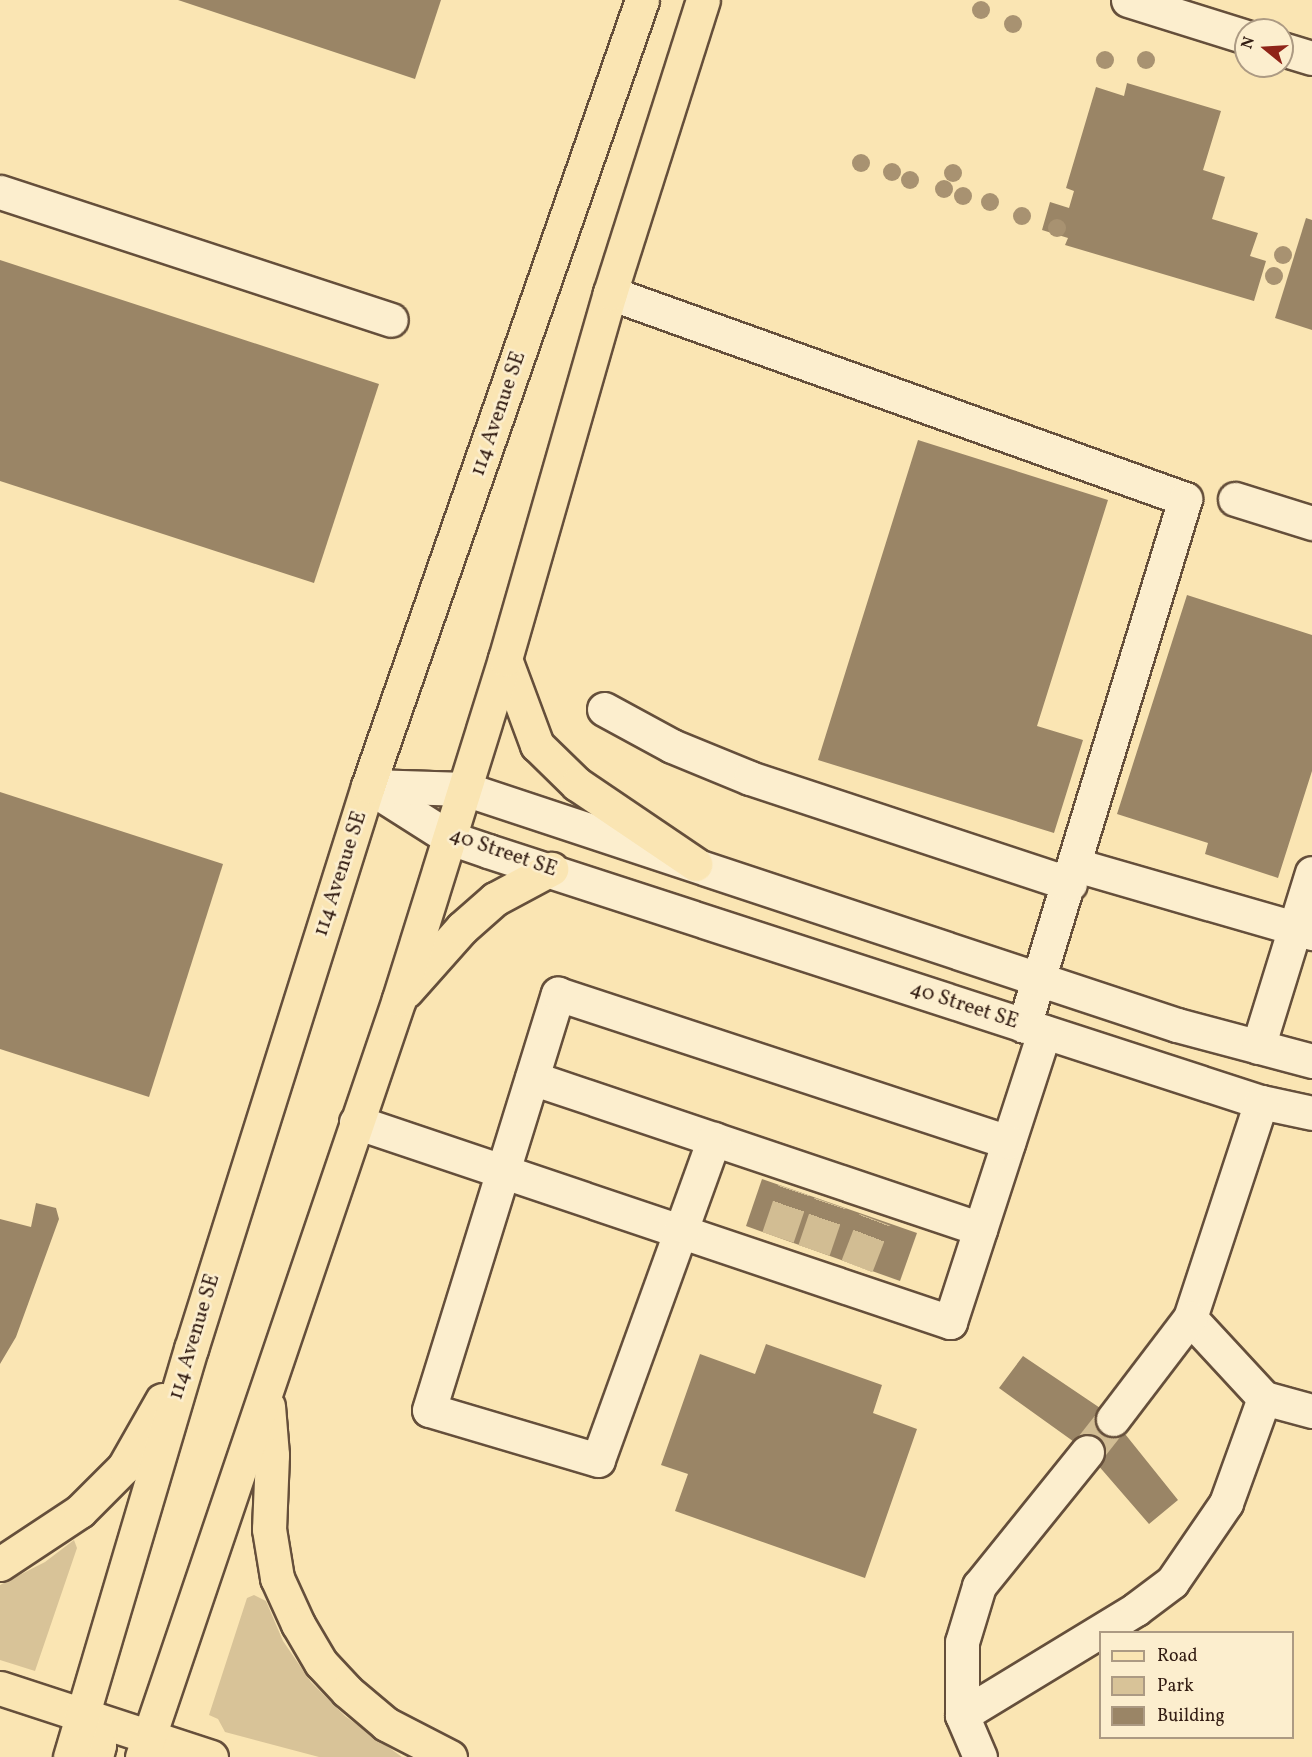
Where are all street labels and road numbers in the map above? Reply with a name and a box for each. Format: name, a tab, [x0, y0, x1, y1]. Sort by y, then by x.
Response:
street label: 114 Avenue SE	[466, 348, 532, 480]
street label: 114 Avenue SE	[309, 808, 373, 940]
street label: 40 Street SE	[446, 823, 560, 883]
street label: 40 Street SE	[907, 977, 1021, 1035]
street label: 114 Avenue SE	[164, 1271, 226, 1403]

